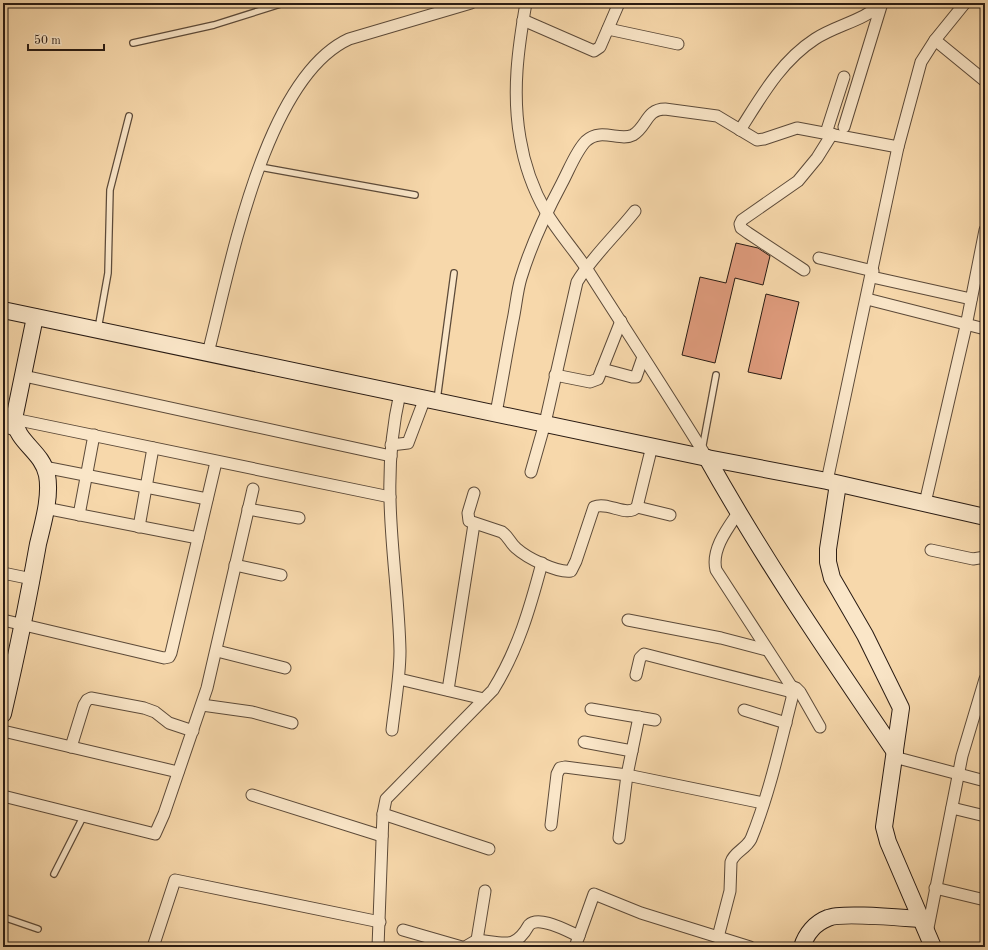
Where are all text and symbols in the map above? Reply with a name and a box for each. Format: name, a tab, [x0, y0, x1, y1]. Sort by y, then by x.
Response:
scale bar	[28, 26, 104, 52]
text: 50 m	[34, 34, 61, 47]

